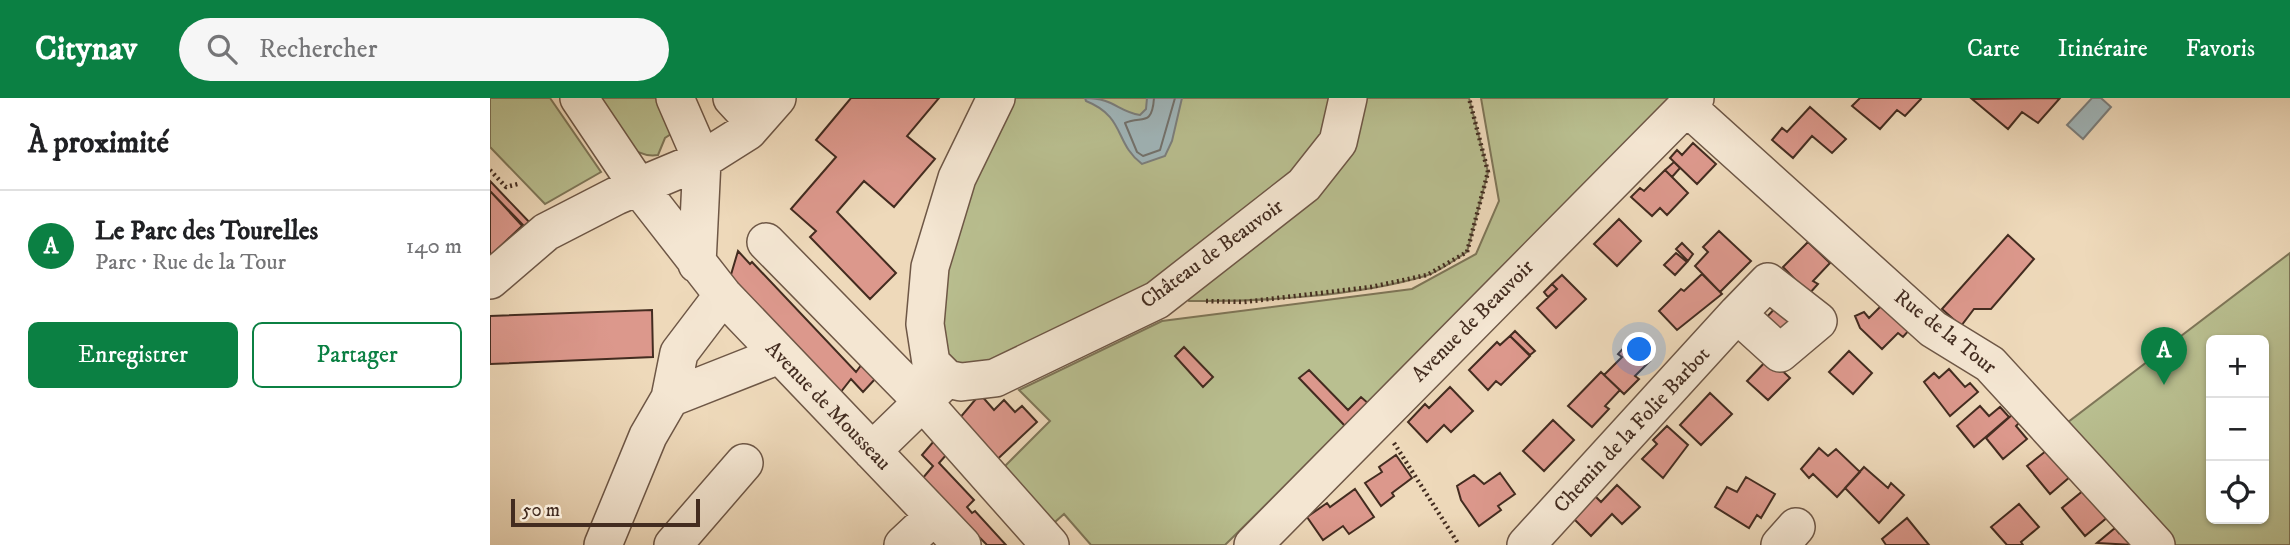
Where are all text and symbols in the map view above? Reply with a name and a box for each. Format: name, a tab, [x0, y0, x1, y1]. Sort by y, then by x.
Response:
search box	[179, 18, 669, 81]
text: Citynav	[35, 29, 137, 70]
icon: search	[203, 30, 241, 68]
text: Rechercher	[259, 33, 377, 66]
text: Carte	[1967, 34, 2020, 64]
text: Itinéraire	[2058, 34, 2148, 64]
text: Favoris	[2186, 34, 2255, 64]
text: À proximité	[28, 125, 169, 162]
street label: Château de Beauvoir	[1136, 193, 1289, 315]
text: Le Parc des Tourelles	[95, 215, 318, 248]
text: A	[44, 232, 58, 261]
text: 140 m	[406, 232, 462, 261]
text: Parc · Rue de la Tour	[95, 248, 286, 277]
street label: Avenue de Beauvoir	[1406, 254, 1540, 388]
street label: Rue de la Tour	[1889, 284, 2001, 380]
button: Enregistrer	[28, 322, 238, 388]
button: Partager	[252, 322, 462, 388]
pin: A	[2141, 327, 2187, 385]
your location	[1622, 332, 1656, 366]
map controls	[2206, 335, 2269, 524]
button: +	[2206, 335, 2269, 398]
street label: Avenue de Mousseau	[760, 336, 896, 476]
street label: Chemin de la Folie Barbot	[1548, 341, 1716, 518]
button: −	[2206, 398, 2269, 461]
button: locate	[2206, 461, 2269, 524]
scale bar	[511, 496, 700, 528]
text: 50 m	[522, 499, 560, 522]

